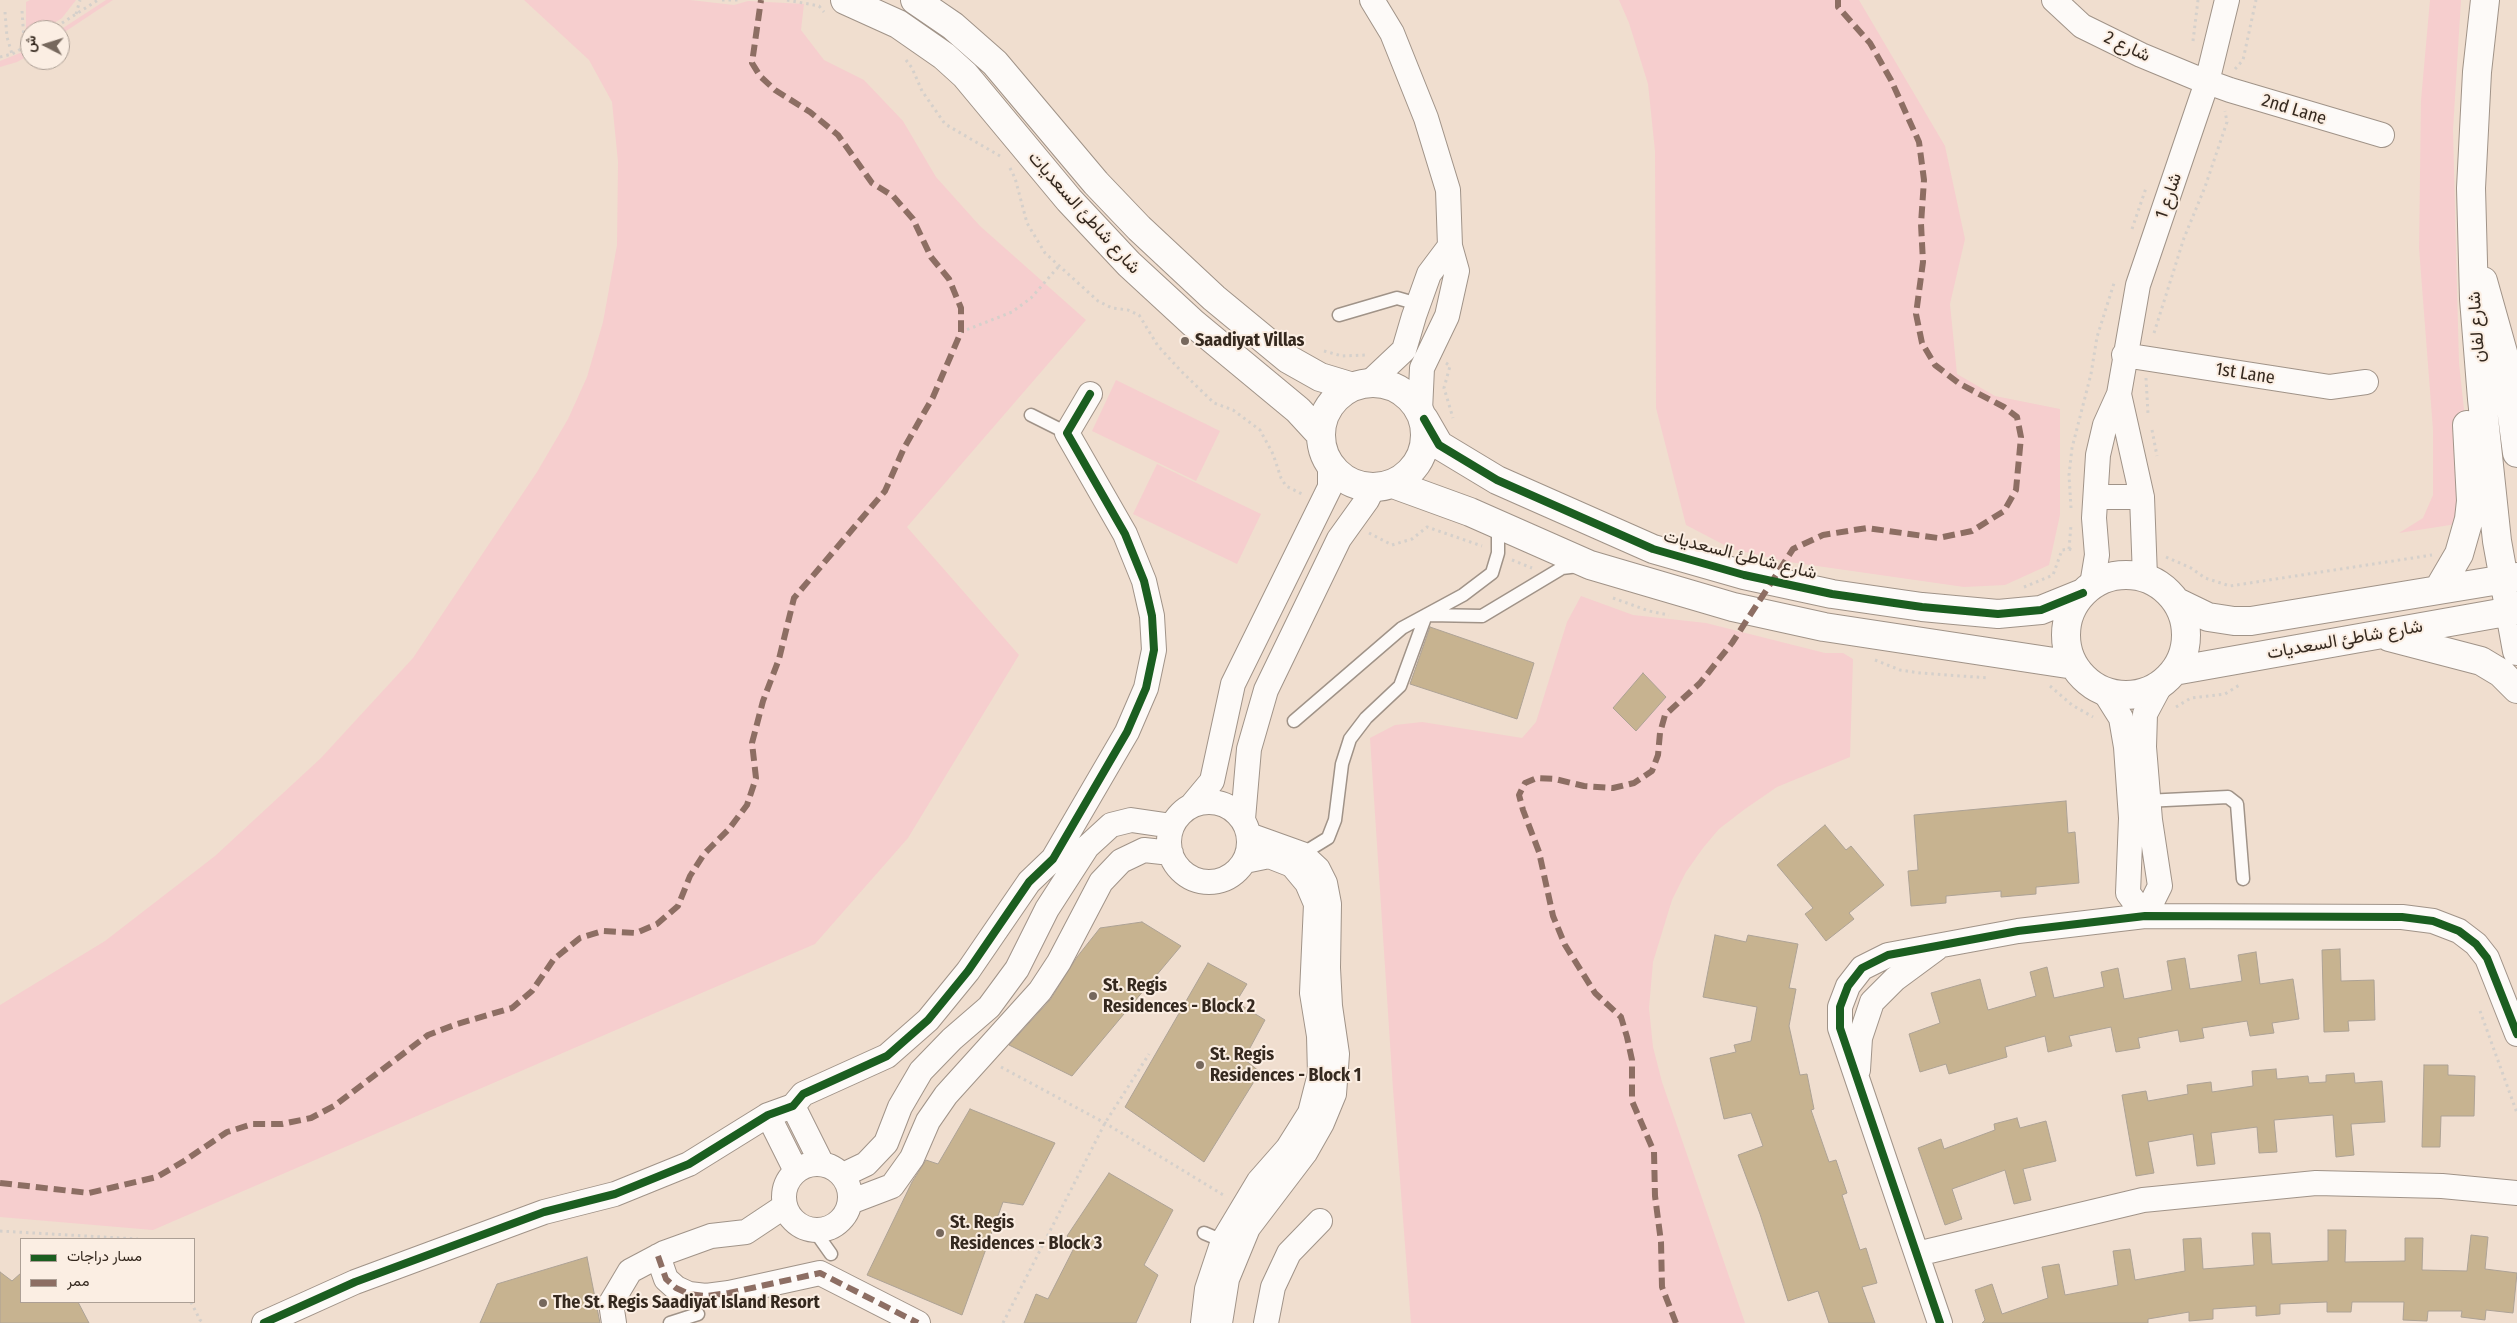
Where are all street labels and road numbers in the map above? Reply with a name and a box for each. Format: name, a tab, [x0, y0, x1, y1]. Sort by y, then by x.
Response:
street label: شارع 2	[2101, 27, 2153, 67]
street label: 2nd Lane	[2259, 90, 2329, 130]
street label: شارع شاطئ السعديات	[1023, 147, 1145, 279]
street label: شارع 1	[2151, 170, 2187, 222]
street label: شارع لفان	[2464, 291, 2490, 363]
street label: 1st Lane	[2214, 359, 2276, 389]
street label: شارع شاطئ السعديات	[1661, 525, 1819, 585]
street label: شارع شاطئ السعديات	[2266, 616, 2424, 664]

